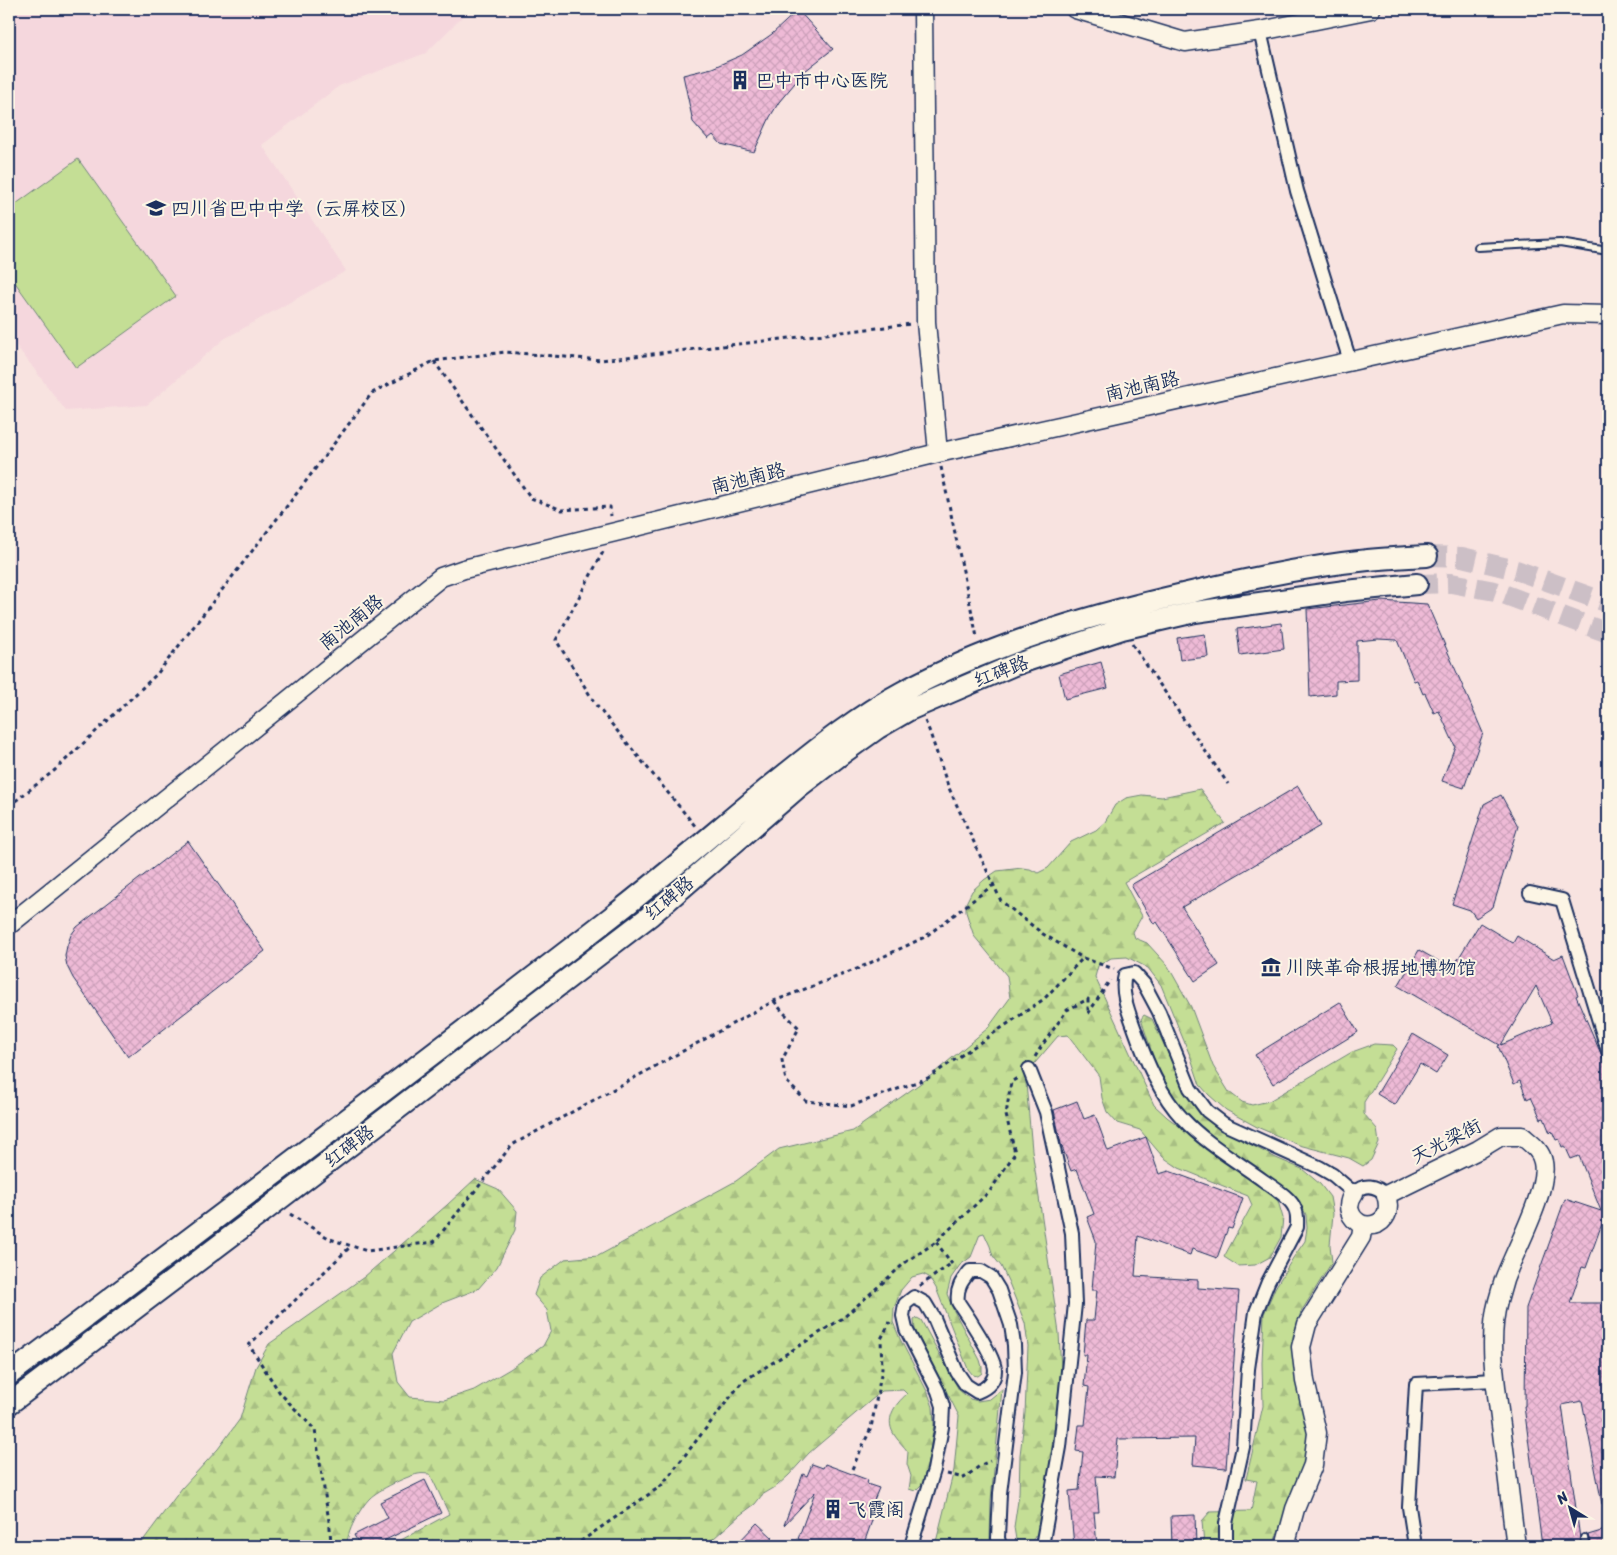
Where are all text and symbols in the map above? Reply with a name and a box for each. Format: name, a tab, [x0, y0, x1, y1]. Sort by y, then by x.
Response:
place label: 巴中市中心医院	[755, 64, 888, 97]
building icon: 巴中市中心医院	[729, 69, 751, 91]
place label: 四川省巴中中学（云屏校区）	[171, 192, 418, 225]
school or university icon: 四川省巴中中学（云屏校区）	[145, 197, 167, 219]
street label: 南池南路	[1101, 361, 1183, 411]
street label: 南池南路	[707, 453, 789, 503]
street label: 南池南路	[311, 585, 391, 659]
street label: 红碑路	[968, 645, 1034, 697]
street label: 红碑路	[637, 867, 701, 929]
place label: 川陕革命根据地博物馆	[1286, 951, 1476, 984]
museum icon: 川陕革命根据地博物馆	[1260, 956, 1282, 978]
street label: 天光梁街	[1405, 1109, 1487, 1173]
street label: 红碑路	[316, 1116, 382, 1176]
north arrow	[1544, 1482, 1594, 1532]
text: N	[1550, 1485, 1574, 1512]
place label: 飞霞阁	[848, 1493, 905, 1526]
building icon: 飞霞阁	[822, 1498, 844, 1520]

